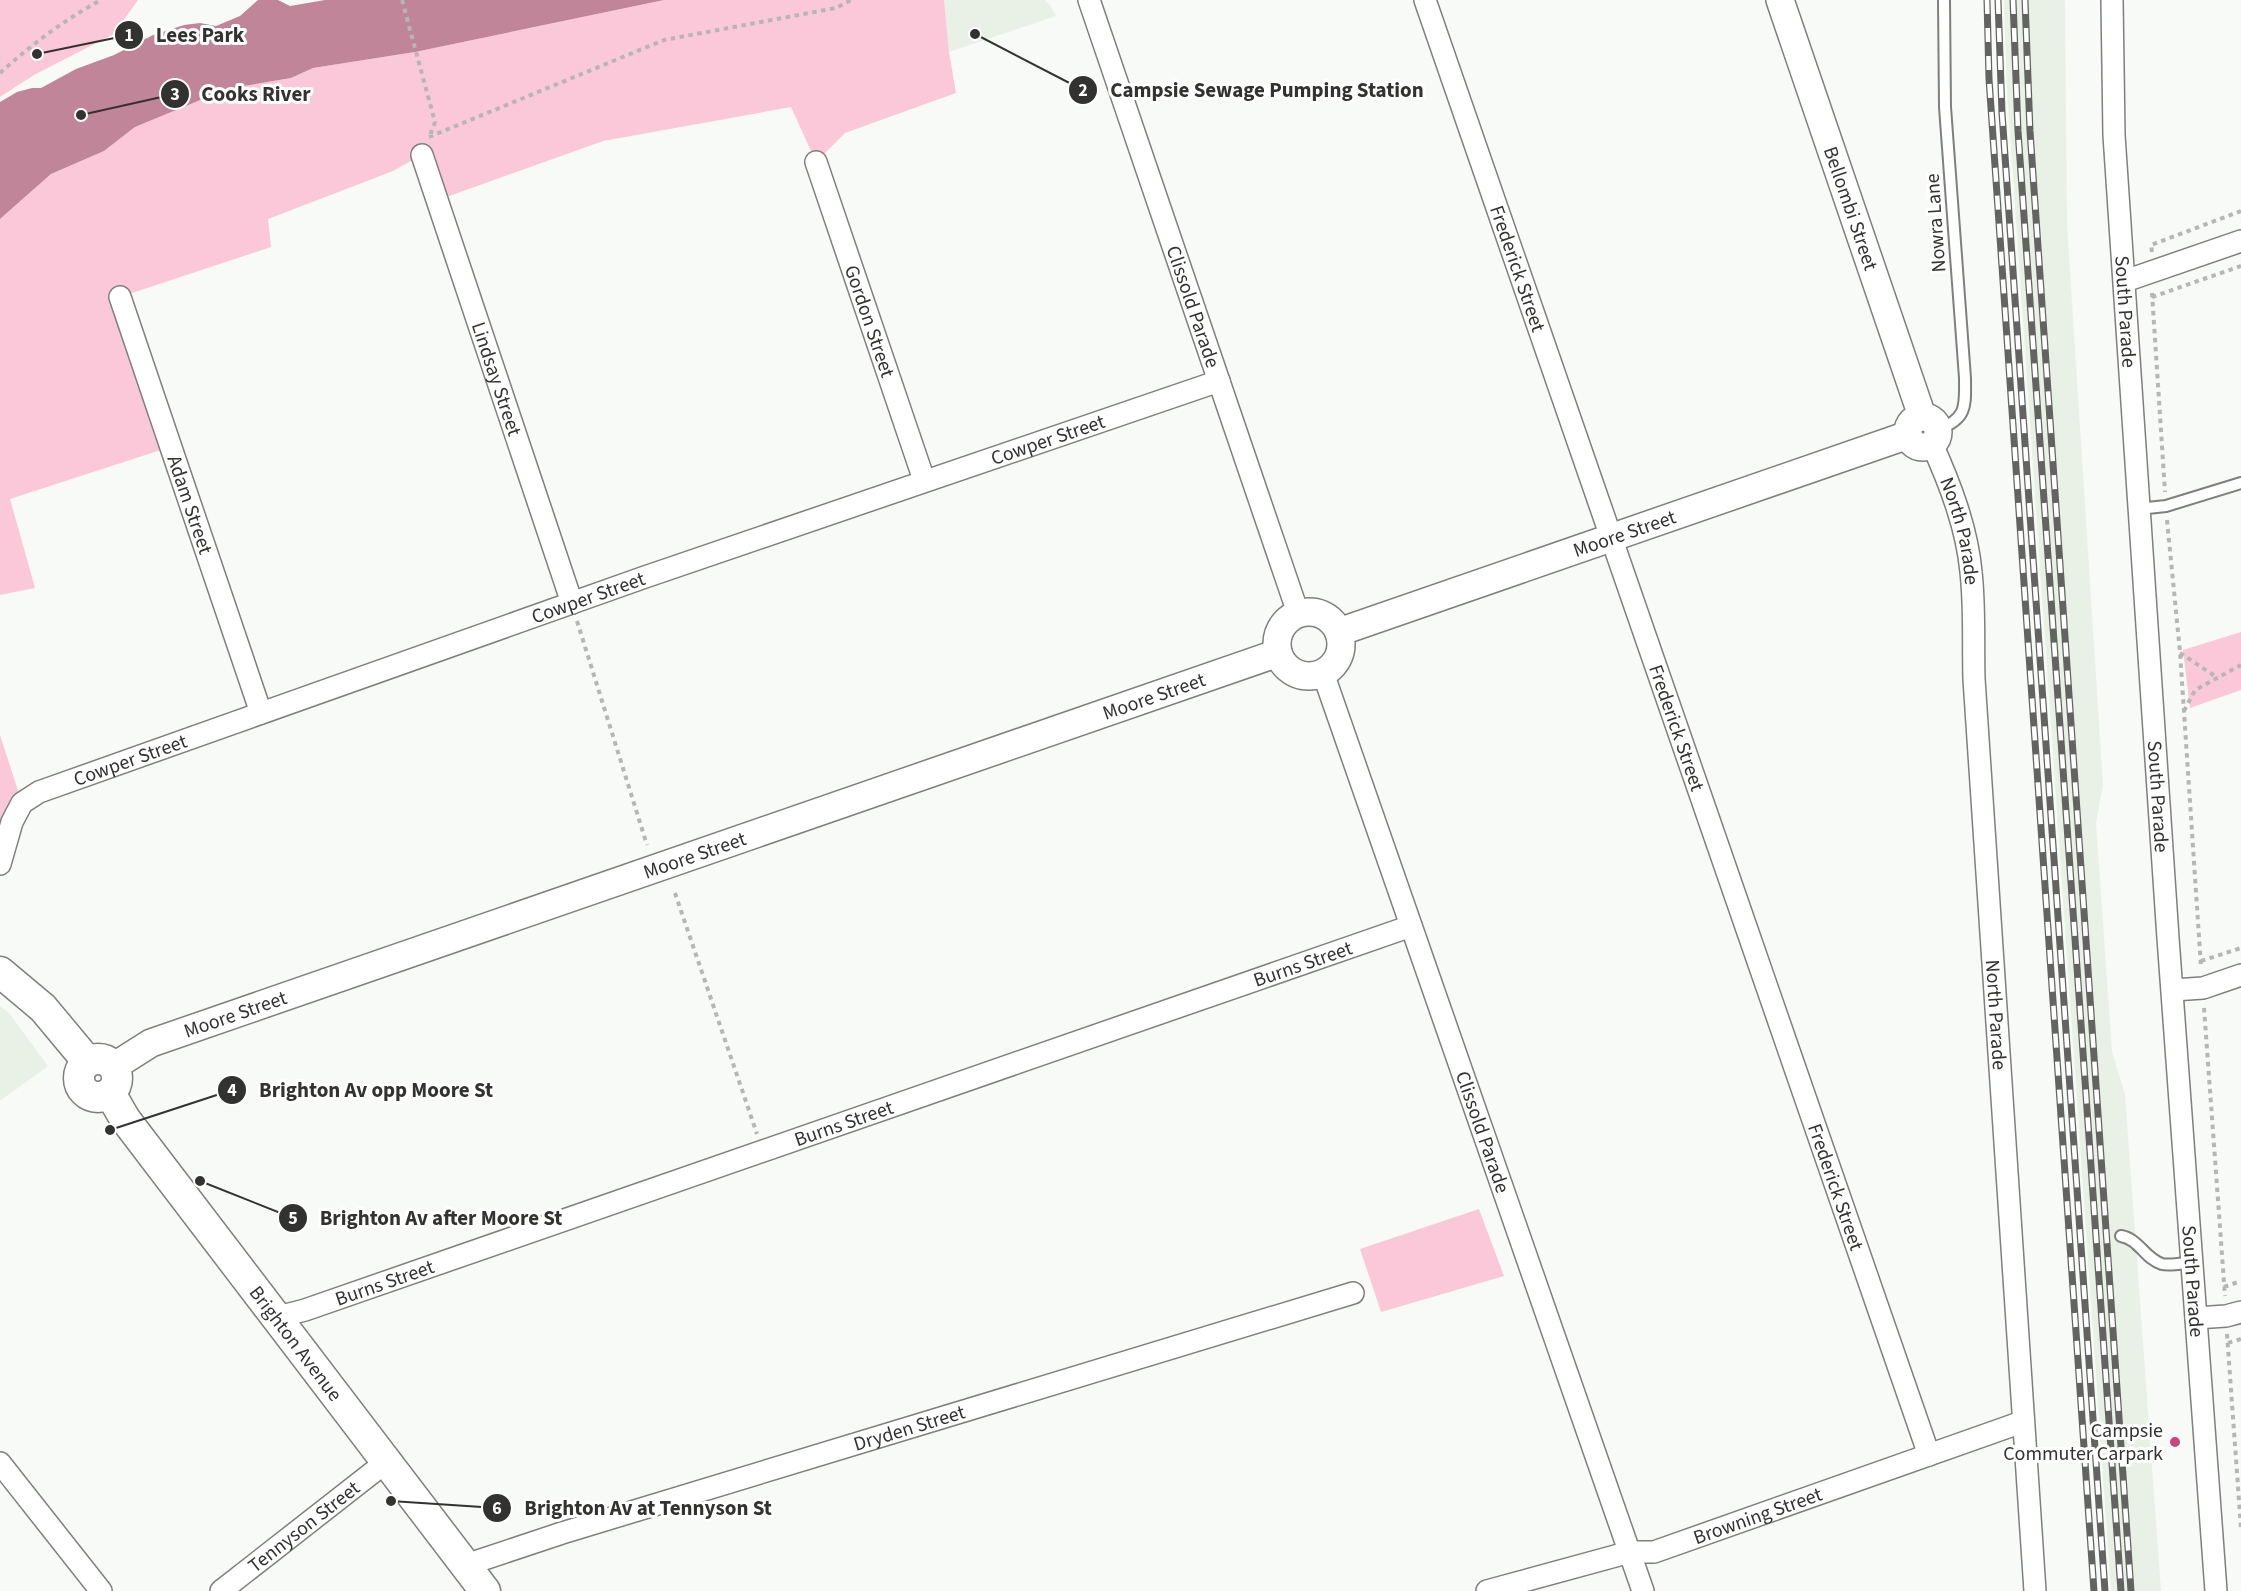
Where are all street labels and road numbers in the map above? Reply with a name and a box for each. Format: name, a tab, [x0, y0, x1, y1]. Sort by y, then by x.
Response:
street label: Bellombi Street	[1816, 143, 1884, 275]
street label: Nowra Lane	[1919, 172, 1953, 273]
street label: Frederick Street	[1482, 202, 1552, 336]
street label: Clissold Parade	[1159, 242, 1226, 372]
street label: South Parade	[2107, 255, 2143, 369]
street label: Gordon Street	[837, 262, 901, 382]
street label: Lindsay Street	[464, 318, 528, 440]
street label: Cowper Street	[987, 408, 1109, 473]
street label: Adam Street	[160, 452, 219, 558]
street label: North Parade	[1932, 473, 1985, 586]
street label: Moore Street	[1570, 503, 1680, 565]
street label: Cowper Street	[528, 565, 649, 631]
street label: Frederick Street	[1641, 661, 1711, 795]
street label: Moore Street	[1099, 666, 1209, 728]
street label: Cowper Street	[70, 728, 191, 794]
street label: South Parade	[2140, 740, 2175, 854]
street label: Moore Street	[640, 825, 750, 887]
street label: Burns Street	[1250, 934, 1357, 995]
street label: North Parade	[1978, 959, 2013, 1071]
street label: Moore Street	[180, 984, 291, 1046]
street label: Clissold Parade	[1448, 1067, 1516, 1197]
street label: Burns Street	[791, 1094, 897, 1154]
street label: Frederick Street	[1800, 1120, 1870, 1254]
street label: South Parade	[2174, 1224, 2210, 1338]
street label: Burns Street	[331, 1253, 438, 1313]
street label: Brighton Avenue	[242, 1280, 348, 1407]
street label: Dryden Street	[850, 1398, 969, 1459]
street label: Tennyson Street	[243, 1474, 366, 1580]
street label: Browning Street	[1690, 1481, 1826, 1552]

